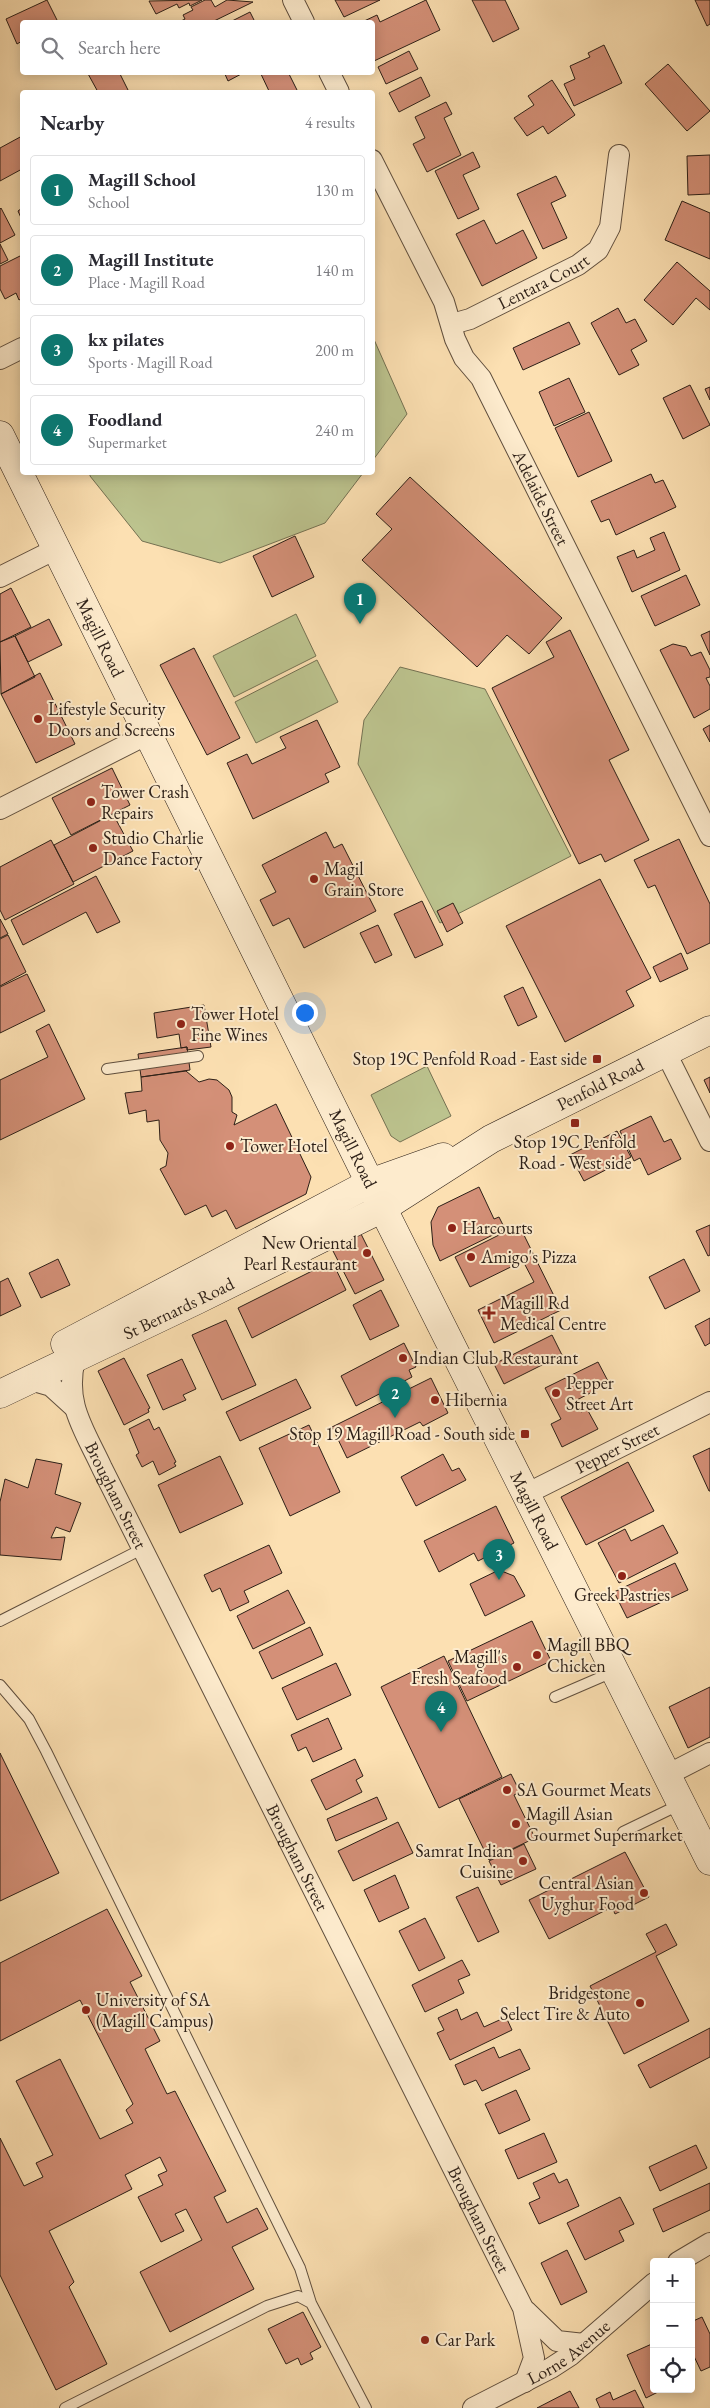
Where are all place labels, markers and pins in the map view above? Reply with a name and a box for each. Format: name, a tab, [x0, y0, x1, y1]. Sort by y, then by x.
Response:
pin: 1	[344, 583, 376, 624]
place label: Lifestyle Security Doors and Screens	[48, 697, 175, 741]
marker: Lifestyle Security Doors and Screens	[32, 713, 44, 725]
place label: Tower Crash Repairs	[101, 780, 189, 824]
marker: Tower Crash Repairs	[85, 796, 97, 808]
place label: Studio Charlie Dance Factory	[103, 826, 204, 870]
marker: Studio Charlie Dance Factory	[87, 842, 99, 854]
place label: Magil Grain Store	[324, 857, 404, 901]
marker: Magil Grain Store	[308, 873, 320, 885]
place label: Tower Hotel Fine Wines	[191, 1002, 279, 1046]
marker: Tower Hotel Fine Wines	[175, 1018, 187, 1030]
place label: Stop 19C Penfold Road - East side	[353, 1047, 587, 1070]
marker: Stop 19C Penfold Road - East side	[591, 1053, 603, 1065]
marker: Stop 19C Penfold Road - West side	[569, 1117, 581, 1129]
place label: Stop 19C Penfold Road - West side	[514, 1130, 637, 1174]
place label: Tower Hotel	[240, 1134, 328, 1157]
marker: Tower Hotel	[224, 1140, 236, 1152]
place label: Harcourts	[462, 1216, 533, 1239]
marker: Harcourts	[446, 1222, 458, 1234]
place label: New Oriental Pearl Restaurant	[243, 1231, 357, 1275]
place label: Amigo's Pizza	[480, 1245, 578, 1268]
marker: New Oriental Pearl Restaurant	[361, 1247, 373, 1259]
marker: Amigo's Pizza	[465, 1251, 477, 1263]
place label: Magill Rd Medical Centre	[500, 1291, 606, 1335]
marker: Magill Rd Medical Centre	[482, 1306, 496, 1320]
place label: Indian Club Restaurant	[413, 1346, 579, 1369]
marker: Indian Club Restaurant	[397, 1352, 409, 1364]
place label: Pepper Street Art	[566, 1371, 634, 1415]
pin: 2	[379, 1377, 411, 1418]
marker: Pepper Street Art	[550, 1387, 562, 1399]
place label: Hibernia	[445, 1388, 508, 1411]
marker: Hibernia	[429, 1394, 441, 1406]
place label: Stop 19 Magill Road - South side	[289, 1422, 515, 1445]
marker: Stop 19 Magill Road - South side	[519, 1428, 531, 1440]
pin: 3	[483, 1539, 515, 1580]
marker: Greek Pastries	[616, 1570, 628, 1582]
place label: Greek Pastries	[574, 1583, 670, 1606]
place label: Magill BBQ Chicken	[547, 1633, 632, 1677]
place label: Magill's Fresh Seafood	[411, 1645, 508, 1689]
marker: Magill BBQ Chicken	[531, 1649, 543, 1661]
marker: Magill's Fresh Seafood	[511, 1661, 523, 1673]
pin: 4	[425, 1691, 457, 1732]
place label: SA Gourmet Meats	[517, 1778, 651, 1801]
marker: SA Gourmet Meats	[501, 1784, 513, 1796]
place label: Magill Asian Gourmet Supermarket	[526, 1802, 683, 1846]
marker: Magill Asian Gourmet Supermarket	[510, 1818, 522, 1830]
place label: Samrat Indian Cuisine	[415, 1839, 513, 1883]
marker: Samrat Indian Cuisine	[517, 1855, 529, 1867]
place label: Central Asian Uyghur Food	[539, 1871, 635, 1915]
marker: Central Asian Uyghur Food	[638, 1887, 650, 1899]
place label: Bridgestone Select Tire & Auto	[500, 1981, 630, 2025]
place label: University of SA (Magill Campus)	[96, 1988, 213, 2032]
marker: Bridgestone Select Tire & Auto	[634, 1997, 646, 2009]
marker: University of SA (Magill Campus)	[80, 2004, 92, 2016]
place label: Car Park	[435, 2328, 496, 2351]
marker: Car Park	[419, 2334, 431, 2346]

